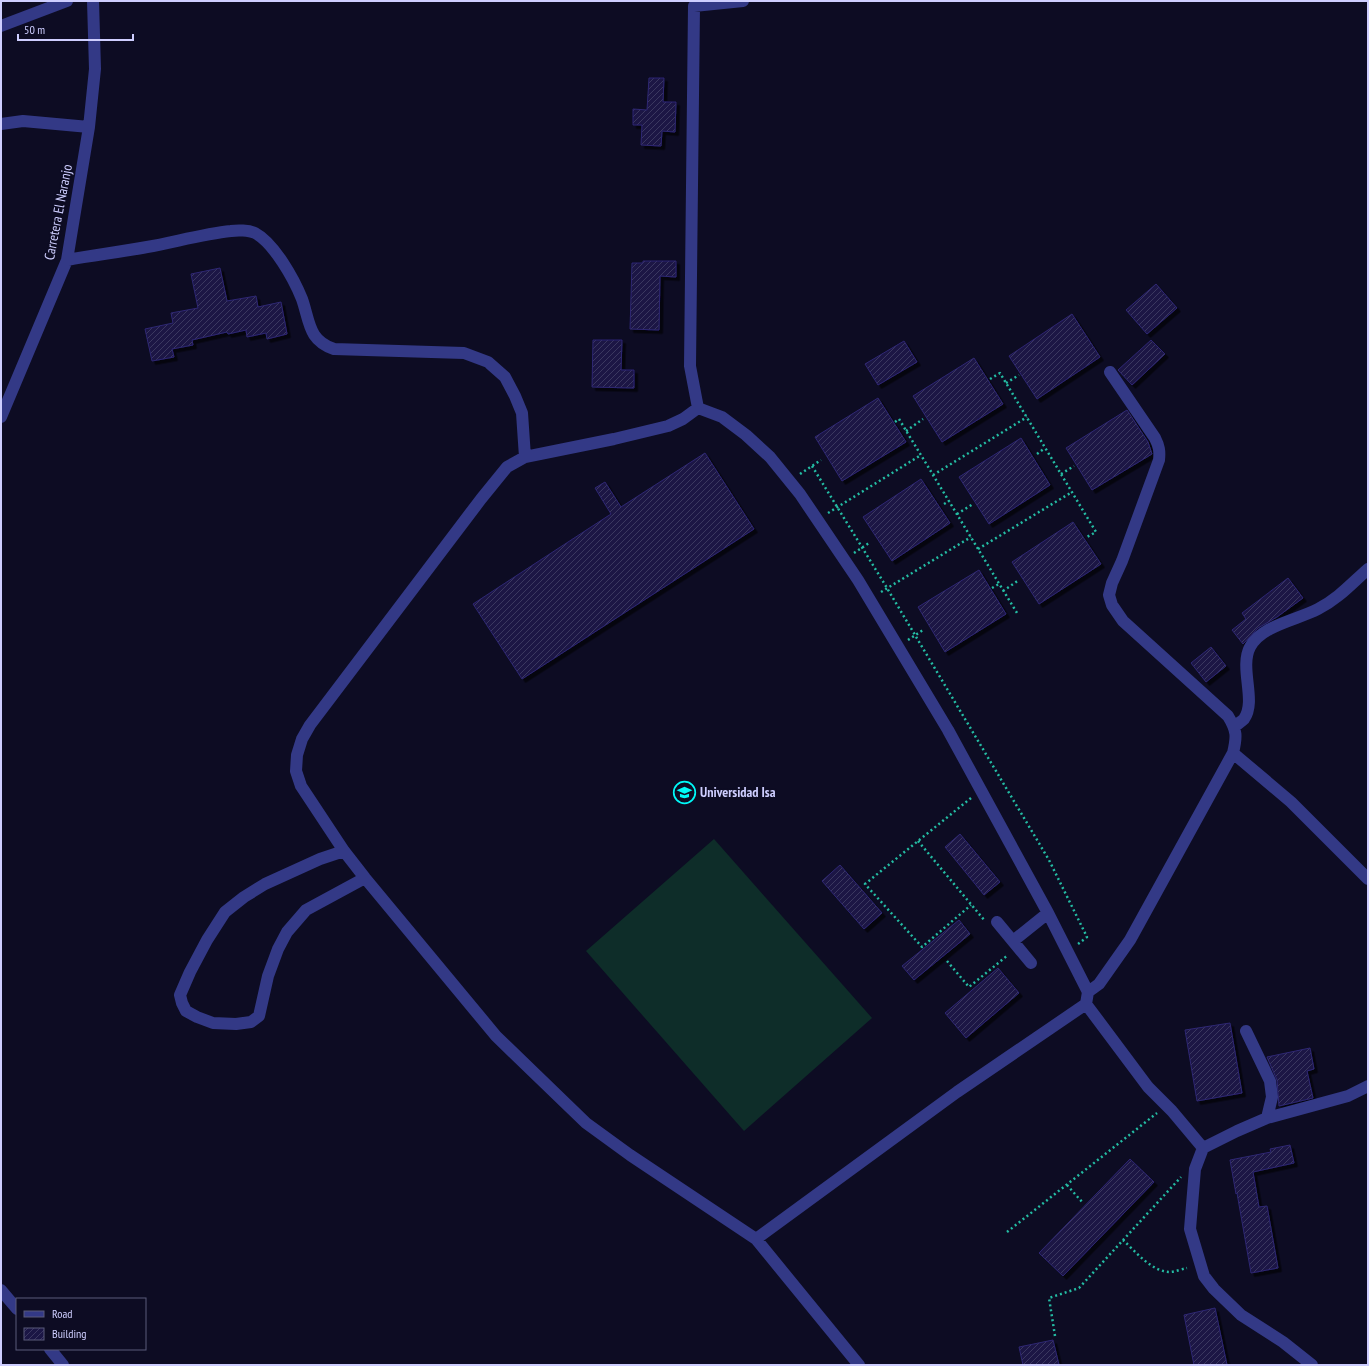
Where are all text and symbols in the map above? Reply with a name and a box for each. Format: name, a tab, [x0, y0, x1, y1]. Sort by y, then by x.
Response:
scale bar	[18, 16, 133, 42]
text: 50 m	[24, 22, 45, 37]
street label: Carretera El Naranjo	[40, 163, 76, 261]
school or university icon: Universidad Isa	[671, 779, 697, 805]
place label: Universidad Isa	[700, 783, 776, 801]
legend	[16, 1298, 146, 1350]
text: Road	[52, 1306, 72, 1321]
text: Building	[52, 1326, 87, 1341]

